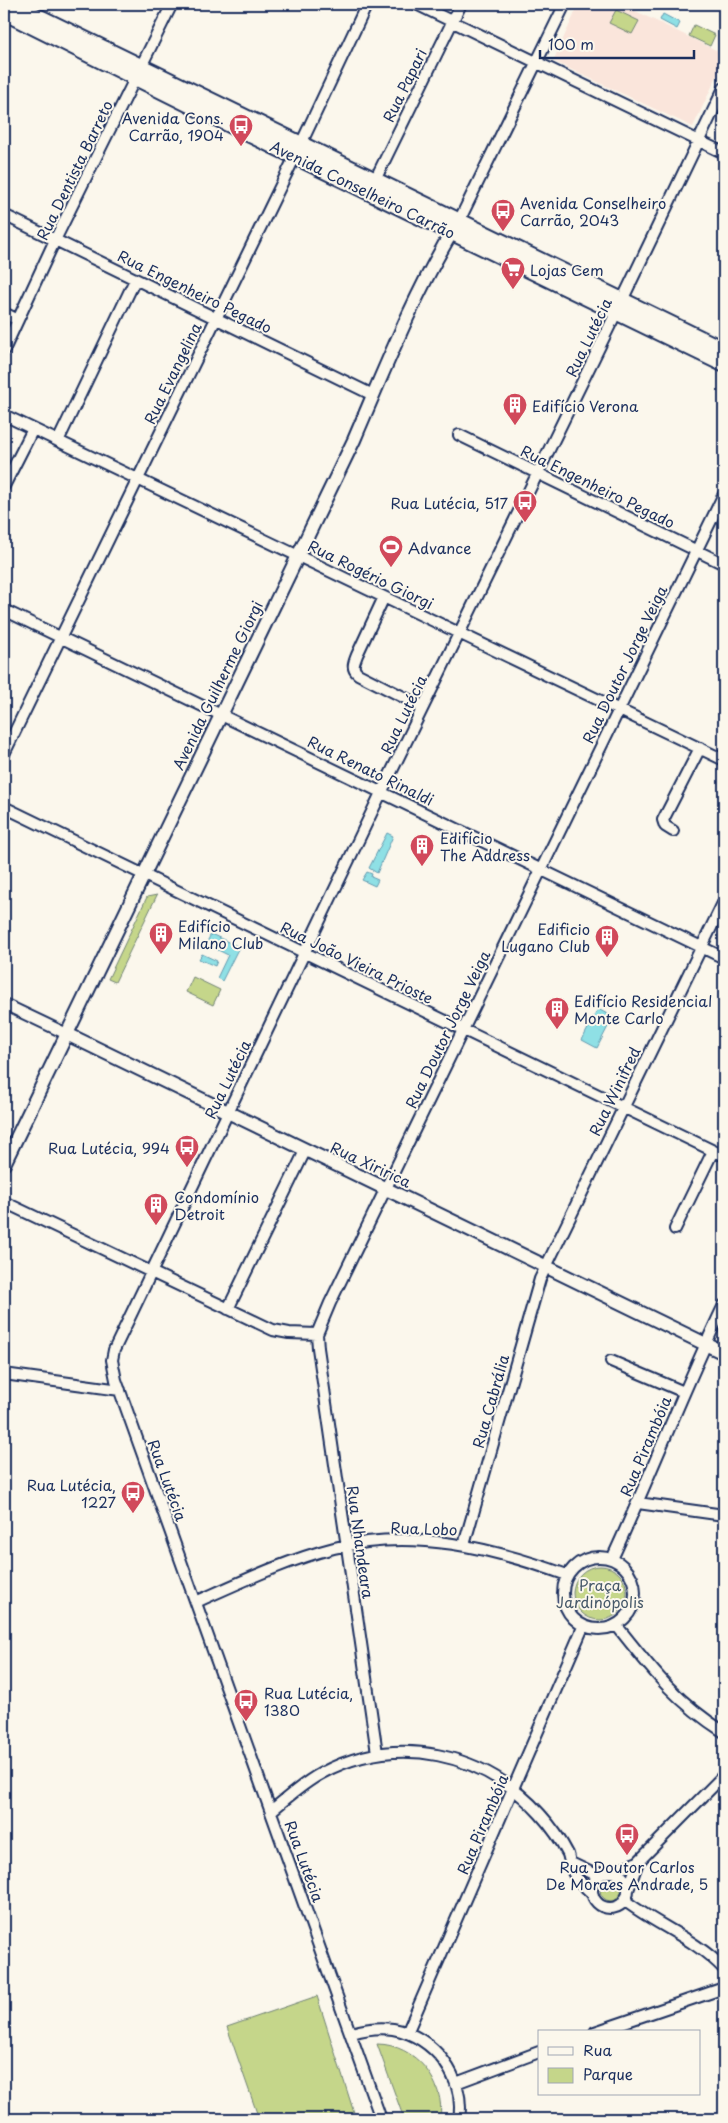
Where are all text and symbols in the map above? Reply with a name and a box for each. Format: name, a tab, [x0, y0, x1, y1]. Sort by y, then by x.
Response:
scale bar	[540, 28, 694, 60]
text: 100 m	[548, 32, 594, 55]
street label: Rua Papari	[376, 44, 432, 126]
street label: Rua Dentista Barreto	[30, 96, 118, 244]
place label: Avenida Cons. Carrão, 1904	[122, 106, 224, 146]
bus stop icon: Avenida Cons. Carrão, 1904	[228, 113, 254, 147]
street label: Avenida Conselheiro Carrão	[267, 134, 459, 244]
place label: Avenida Conselheiro Carrão, 2043	[520, 191, 666, 231]
bus stop icon: Avenida Conselheiro Carrão, 2043	[490, 198, 516, 232]
street label: Rua Engenheiro Pegado	[114, 244, 276, 338]
supermarket icon: Lojas Cem	[500, 256, 526, 290]
place label: Lojas Cem	[530, 258, 604, 281]
street label: Rua Lutécia	[559, 293, 617, 380]
street label: Rua Evangelina	[137, 318, 207, 428]
building icon: Edifício Verona	[502, 392, 528, 426]
place label: Edifício Verona	[532, 394, 639, 417]
street label: Rua Engenheiro Pegado	[517, 439, 679, 533]
bus stop icon: Rua Lutécia, 517	[512, 489, 538, 523]
place label: Rua Lutécia, 517	[391, 491, 508, 514]
street label: Rua Rogério Giorgi	[304, 534, 438, 614]
sports icon: Advance	[378, 534, 404, 568]
place label: Advance	[408, 536, 471, 559]
street label: Rua Doutor Jorge Veiga	[576, 581, 673, 747]
street label: Avenida Guilherme Giorgi	[166, 597, 268, 773]
street label: Rua Lutécia	[374, 670, 432, 757]
street label: Rua Renato Rinaldi	[304, 729, 438, 811]
place label: Edifício The Address	[440, 826, 530, 866]
building icon: Edifício The Address	[409, 833, 435, 867]
place label: Edifício Milano Club	[178, 914, 263, 954]
street label: Rua João Vieira Prioste	[277, 915, 437, 1009]
place label: Edificio Lugano Club	[501, 917, 590, 957]
building icon: Edifício Milano Club	[148, 921, 174, 955]
building icon: Edificio Lugano Club	[594, 924, 620, 958]
street label: Rua Doutor Jorge Veiga	[399, 946, 496, 1112]
place label: Edifício Residencial Monte Carlo	[574, 989, 712, 1029]
building icon: Edifício Residencial Monte Carlo	[544, 996, 570, 1030]
street label: Rua Lutécia	[198, 1035, 256, 1122]
street label: Rua Winifred	[582, 1043, 646, 1139]
bus stop icon: Rua Lutécia, 994	[174, 1134, 200, 1168]
street label: Rua Xiririca	[327, 1135, 416, 1193]
place label: Rua Lutécia, 994	[48, 1136, 170, 1159]
place label: Condomínio Detroit	[174, 1185, 259, 1225]
building icon: Condomínio Detroit	[143, 1192, 169, 1226]
street label: Rua Cabrália	[466, 1351, 515, 1451]
street label: Rua Pirambóia	[613, 1391, 677, 1500]
street label: Rua Lutécia	[143, 1436, 194, 1525]
place label: Rua Lutécia, 1227	[27, 1473, 116, 1513]
bus stop icon: Rua Lutécia, 1227	[120, 1480, 146, 1514]
street label: Rua Nhandeara	[342, 1484, 380, 1600]
street label: Rua Lobo	[390, 1515, 458, 1541]
park label: Praça Jardinópolis	[556, 1573, 644, 1613]
place label: Rua Lutécia, 1380	[264, 1681, 353, 1721]
bus stop icon: Rua Lutécia, 1380	[233, 1688, 259, 1722]
street label: Rua Pirambóia	[450, 1769, 514, 1878]
street label: Rua Lutécia	[280, 1817, 331, 1906]
bus stop icon: Rua Doutor Carlos De Moraes Andrade, 5	[614, 1822, 640, 1856]
place label: Rua Doutor Carlos De Moraes Andrade, 5	[546, 1855, 708, 1895]
legend	[538, 2030, 700, 2096]
text: Rua	[583, 2038, 612, 2061]
text: Parque	[583, 2062, 633, 2085]

